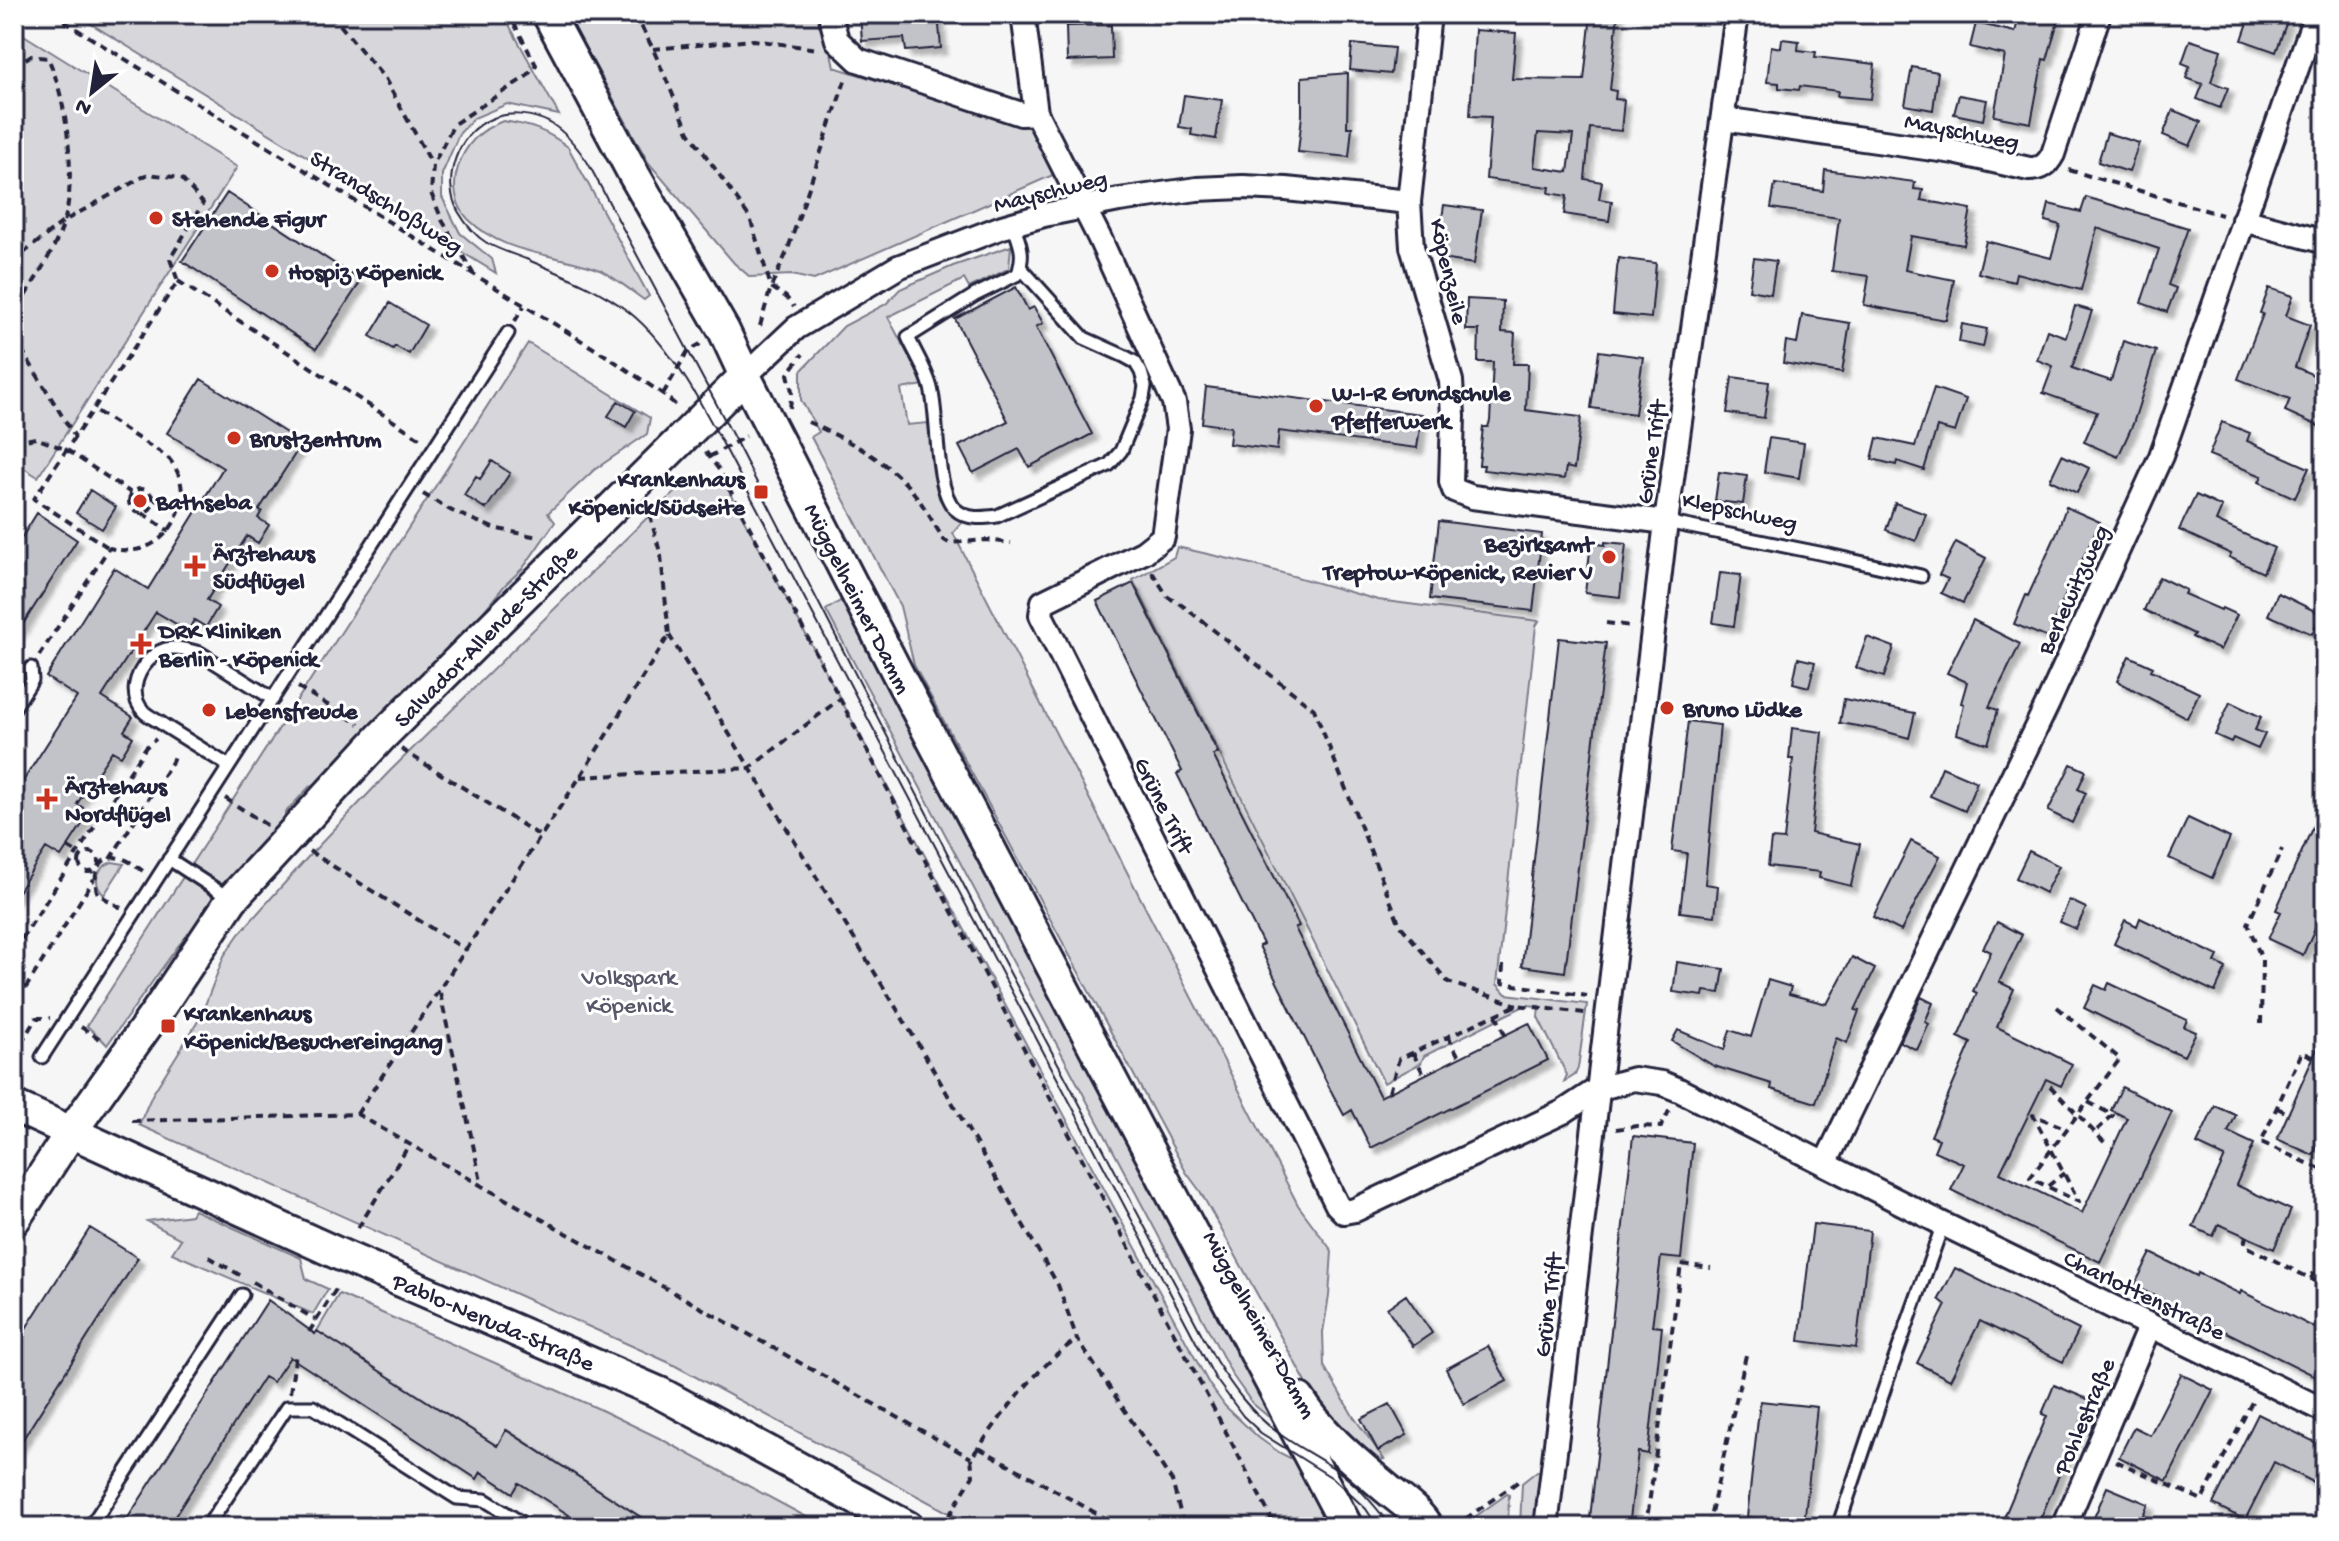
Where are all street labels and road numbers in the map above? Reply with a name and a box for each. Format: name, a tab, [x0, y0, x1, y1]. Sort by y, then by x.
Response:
street label: Mayschweg	[1901, 108, 2021, 159]
street label: Strandschloßweg	[303, 145, 467, 263]
street label: Mayschweg	[991, 165, 1111, 222]
street label: Köpenzeile	[1420, 216, 1473, 328]
street label: Grüne Trift	[1632, 397, 1675, 506]
street label: Klepschweg	[1679, 487, 1800, 540]
street label: Müggelheimer Damm	[795, 499, 916, 700]
street label: Berlewitzweg	[2032, 521, 2118, 661]
street label: Salvador-Allende-Straße	[389, 539, 586, 736]
street label: Grüne Trift	[1125, 753, 1200, 862]
street label: Müggelheimer Damm	[1194, 1227, 1322, 1425]
street label: Charlottenstraße	[2058, 1245, 2230, 1349]
street label: Grüne Trift	[1530, 1250, 1571, 1359]
street label: Pablo-Neruda-Straße	[386, 1268, 599, 1380]
street label: Pohlestraße	[2048, 1354, 2124, 1481]

